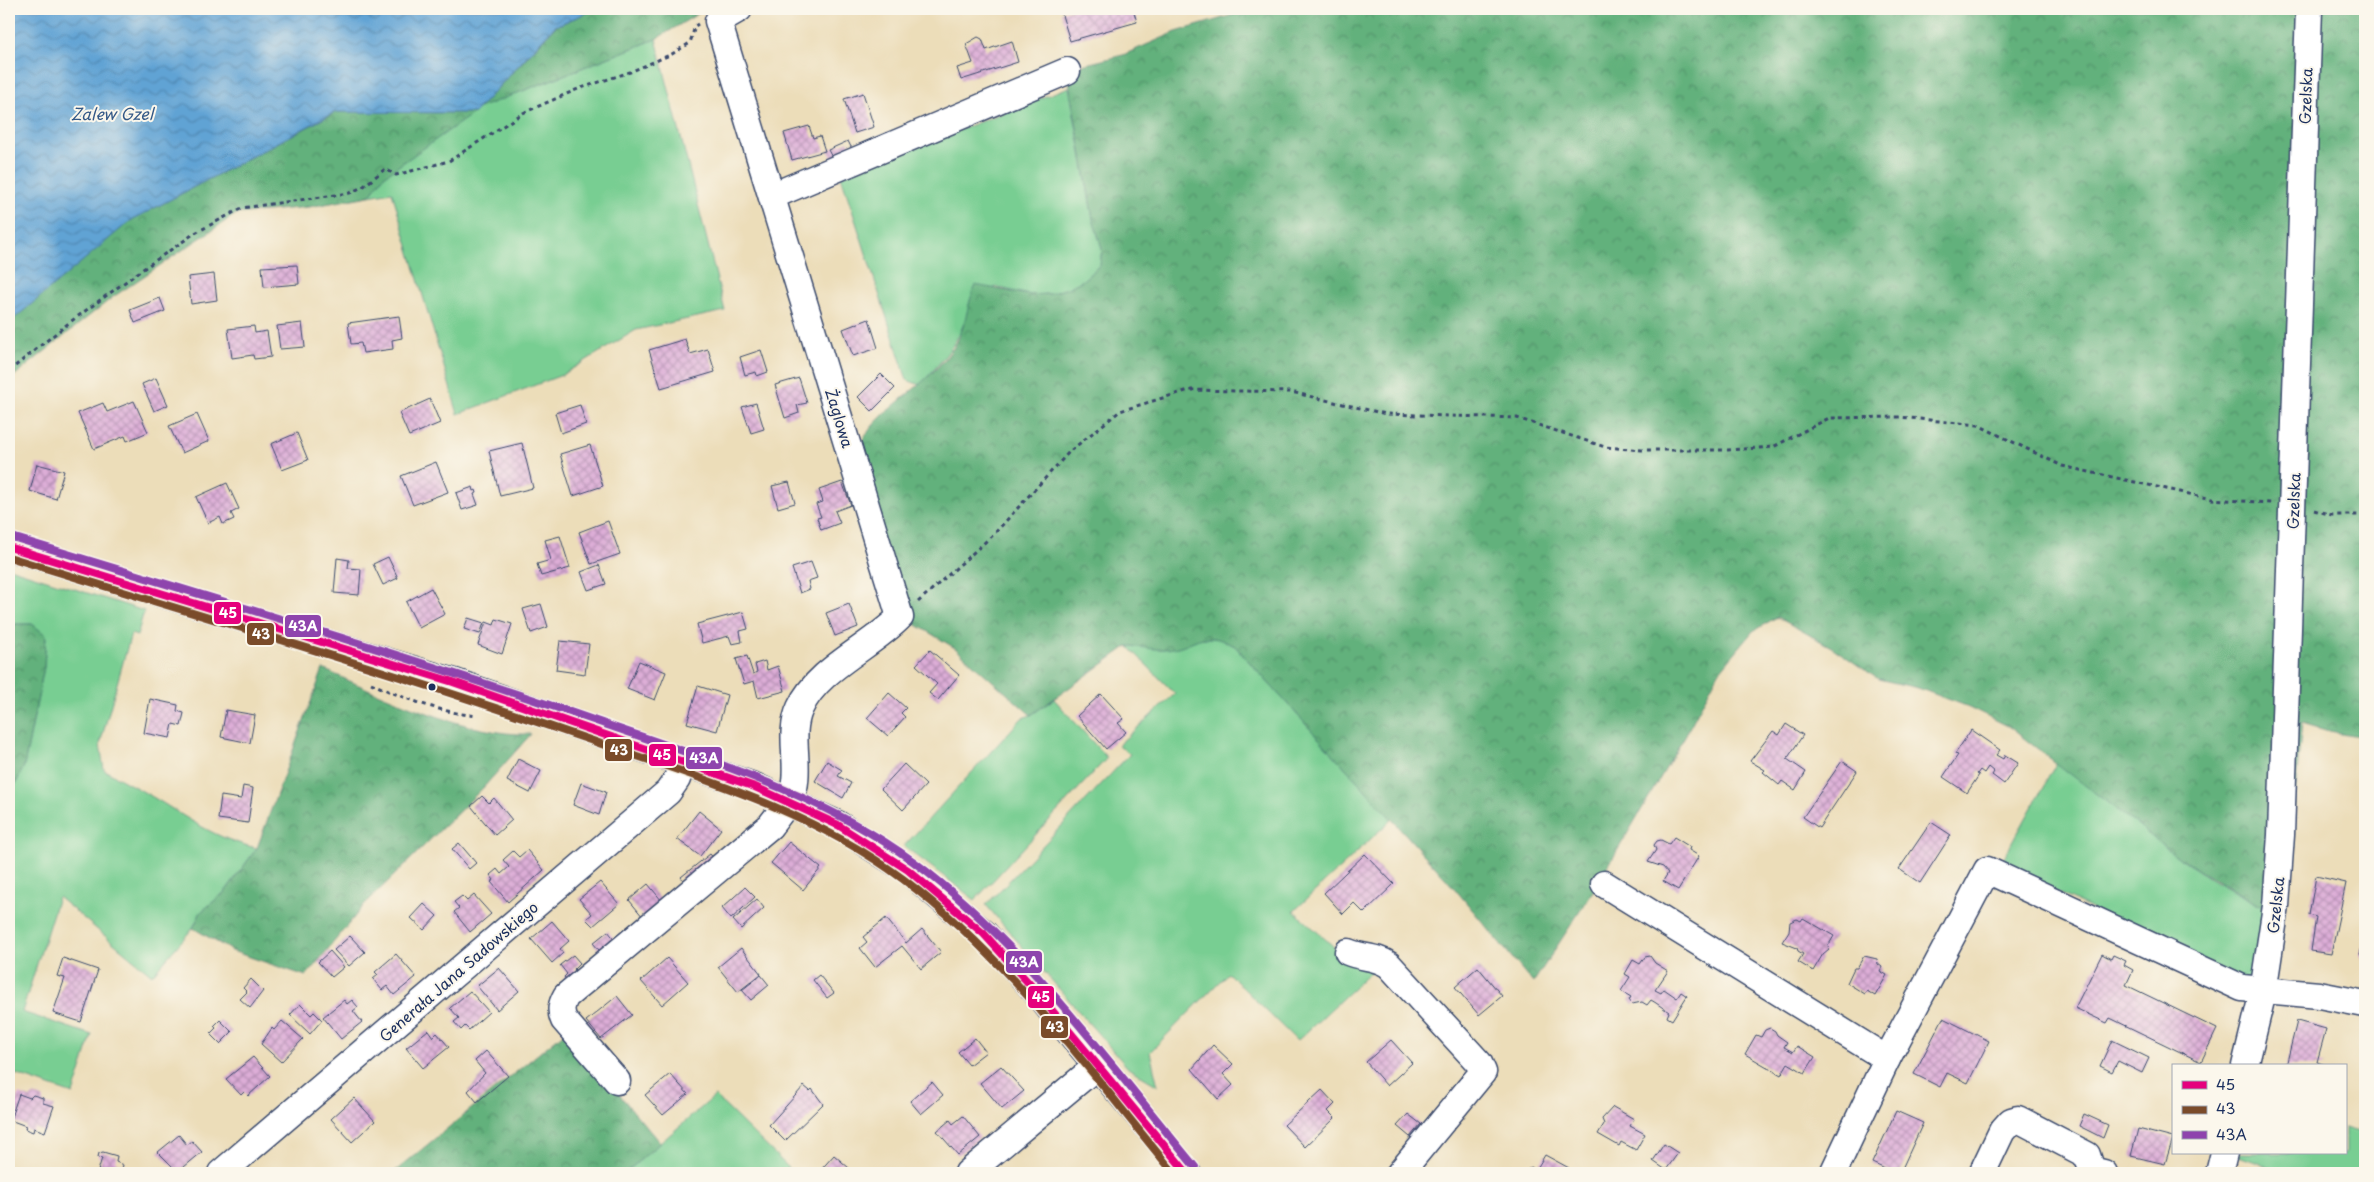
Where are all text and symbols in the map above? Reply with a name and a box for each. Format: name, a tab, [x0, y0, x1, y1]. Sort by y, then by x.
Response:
street label: Gzelska	[2293, 67, 2318, 125]
water label: Zalew Gzel	[71, 101, 156, 125]
street label: Żaglowa	[820, 386, 860, 451]
street label: Gzelska	[2281, 472, 2306, 530]
line badge: 45	[213, 601, 242, 625]
text: 45	[219, 602, 237, 623]
line badge: 43A	[284, 614, 322, 638]
text: 43A	[288, 615, 318, 636]
line badge: 43	[246, 622, 275, 646]
text: 43	[252, 623, 270, 644]
unlabelled marker	[427, 682, 437, 692]
line badge: 43	[604, 738, 633, 762]
text: 43	[610, 739, 628, 760]
line badge: 45	[648, 743, 677, 767]
text: 45	[653, 744, 671, 765]
line badge: 43A	[685, 746, 723, 770]
text: 43A	[689, 747, 719, 768]
street label: Gzelska	[2261, 875, 2289, 934]
street label: Generała Jana Sadowskiego	[373, 895, 543, 1047]
line badge: 43A	[1005, 950, 1043, 974]
text: 43A	[1009, 951, 1039, 972]
line badge: 45	[1027, 985, 1055, 1009]
text: 45	[1032, 986, 1050, 1007]
line badge: 43	[1040, 1015, 1069, 1039]
text: 43	[1046, 1016, 1064, 1037]
legend	[2172, 1064, 2346, 1154]
text: 45	[2216, 1072, 2235, 1095]
text: 43	[2216, 1096, 2235, 1119]
text: 43A	[2216, 1122, 2247, 1145]

